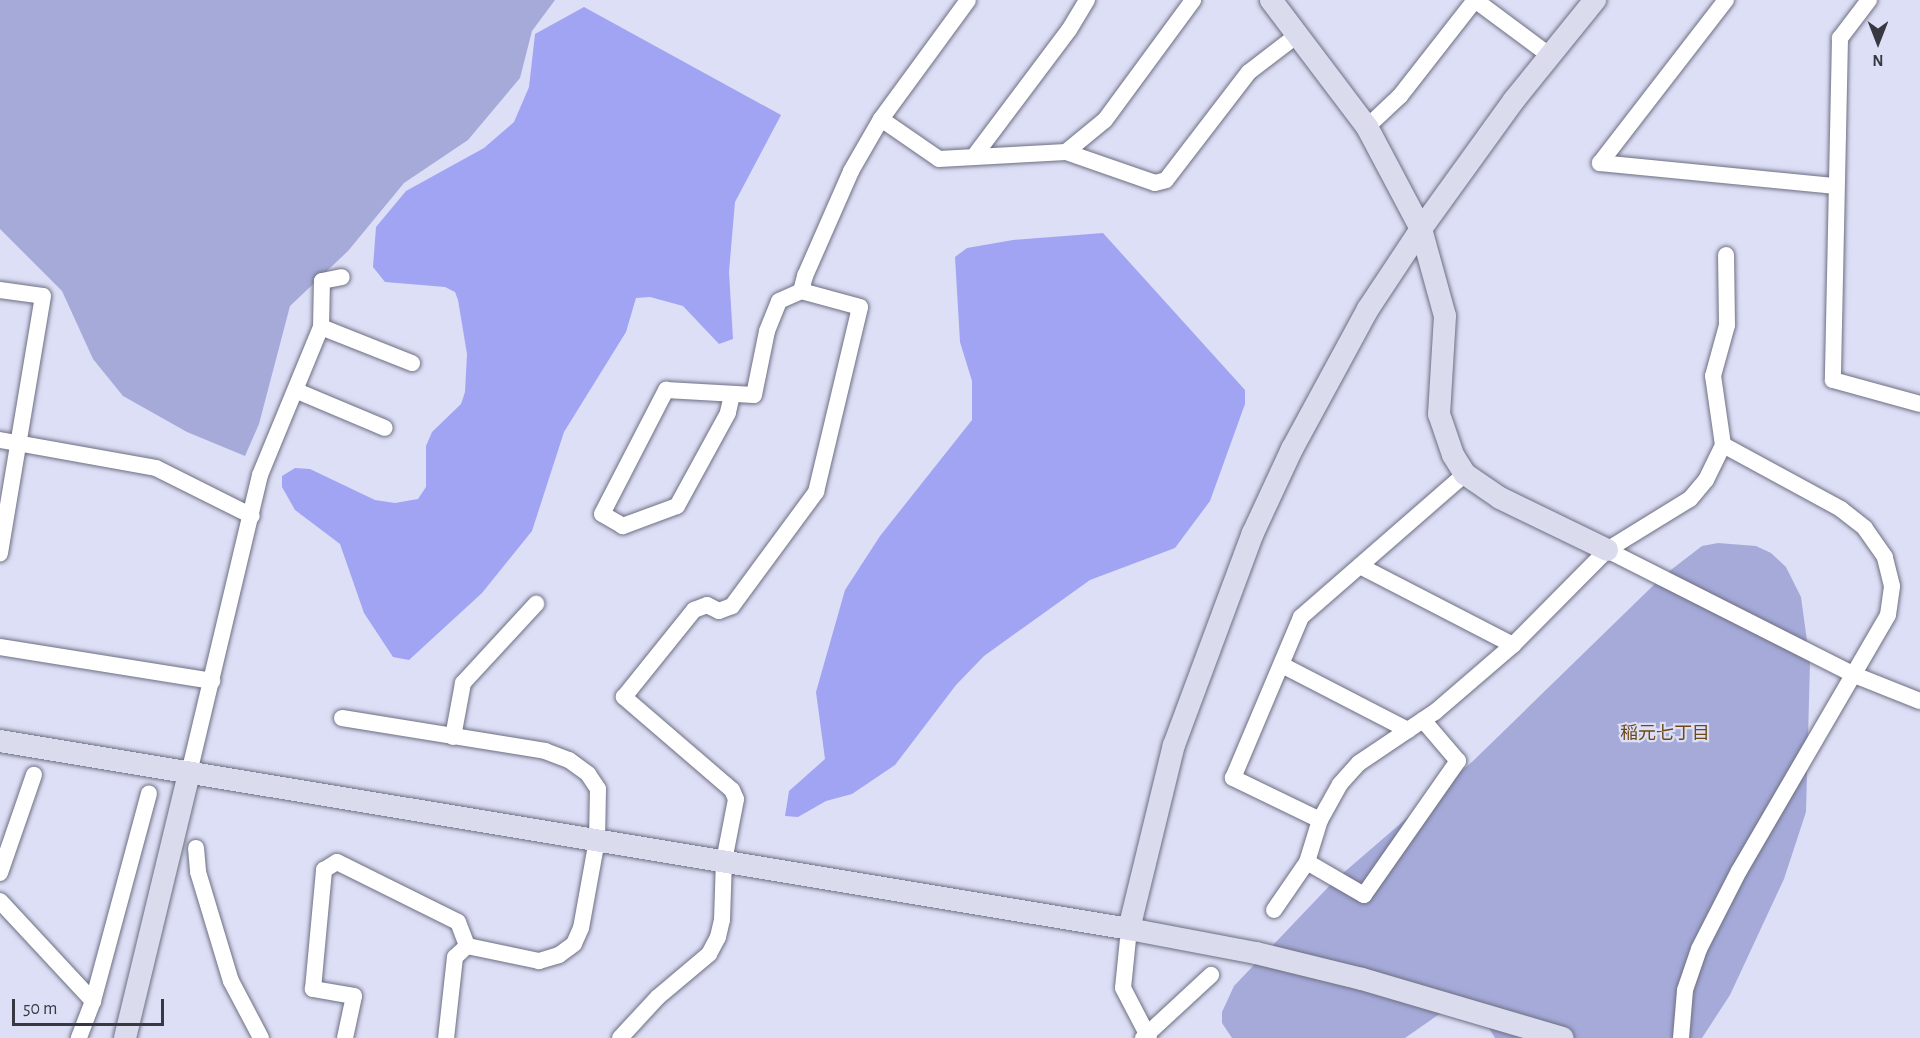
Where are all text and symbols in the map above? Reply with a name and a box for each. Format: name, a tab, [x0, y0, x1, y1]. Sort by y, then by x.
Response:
north arrow	[1848, 12, 1908, 72]
text: N	[1872, 52, 1884, 68]
district label: 稲元七丁目	[1620, 723, 1710, 745]
scale bar	[15, 987, 166, 1025]
text: 50 m	[23, 1000, 57, 1018]

